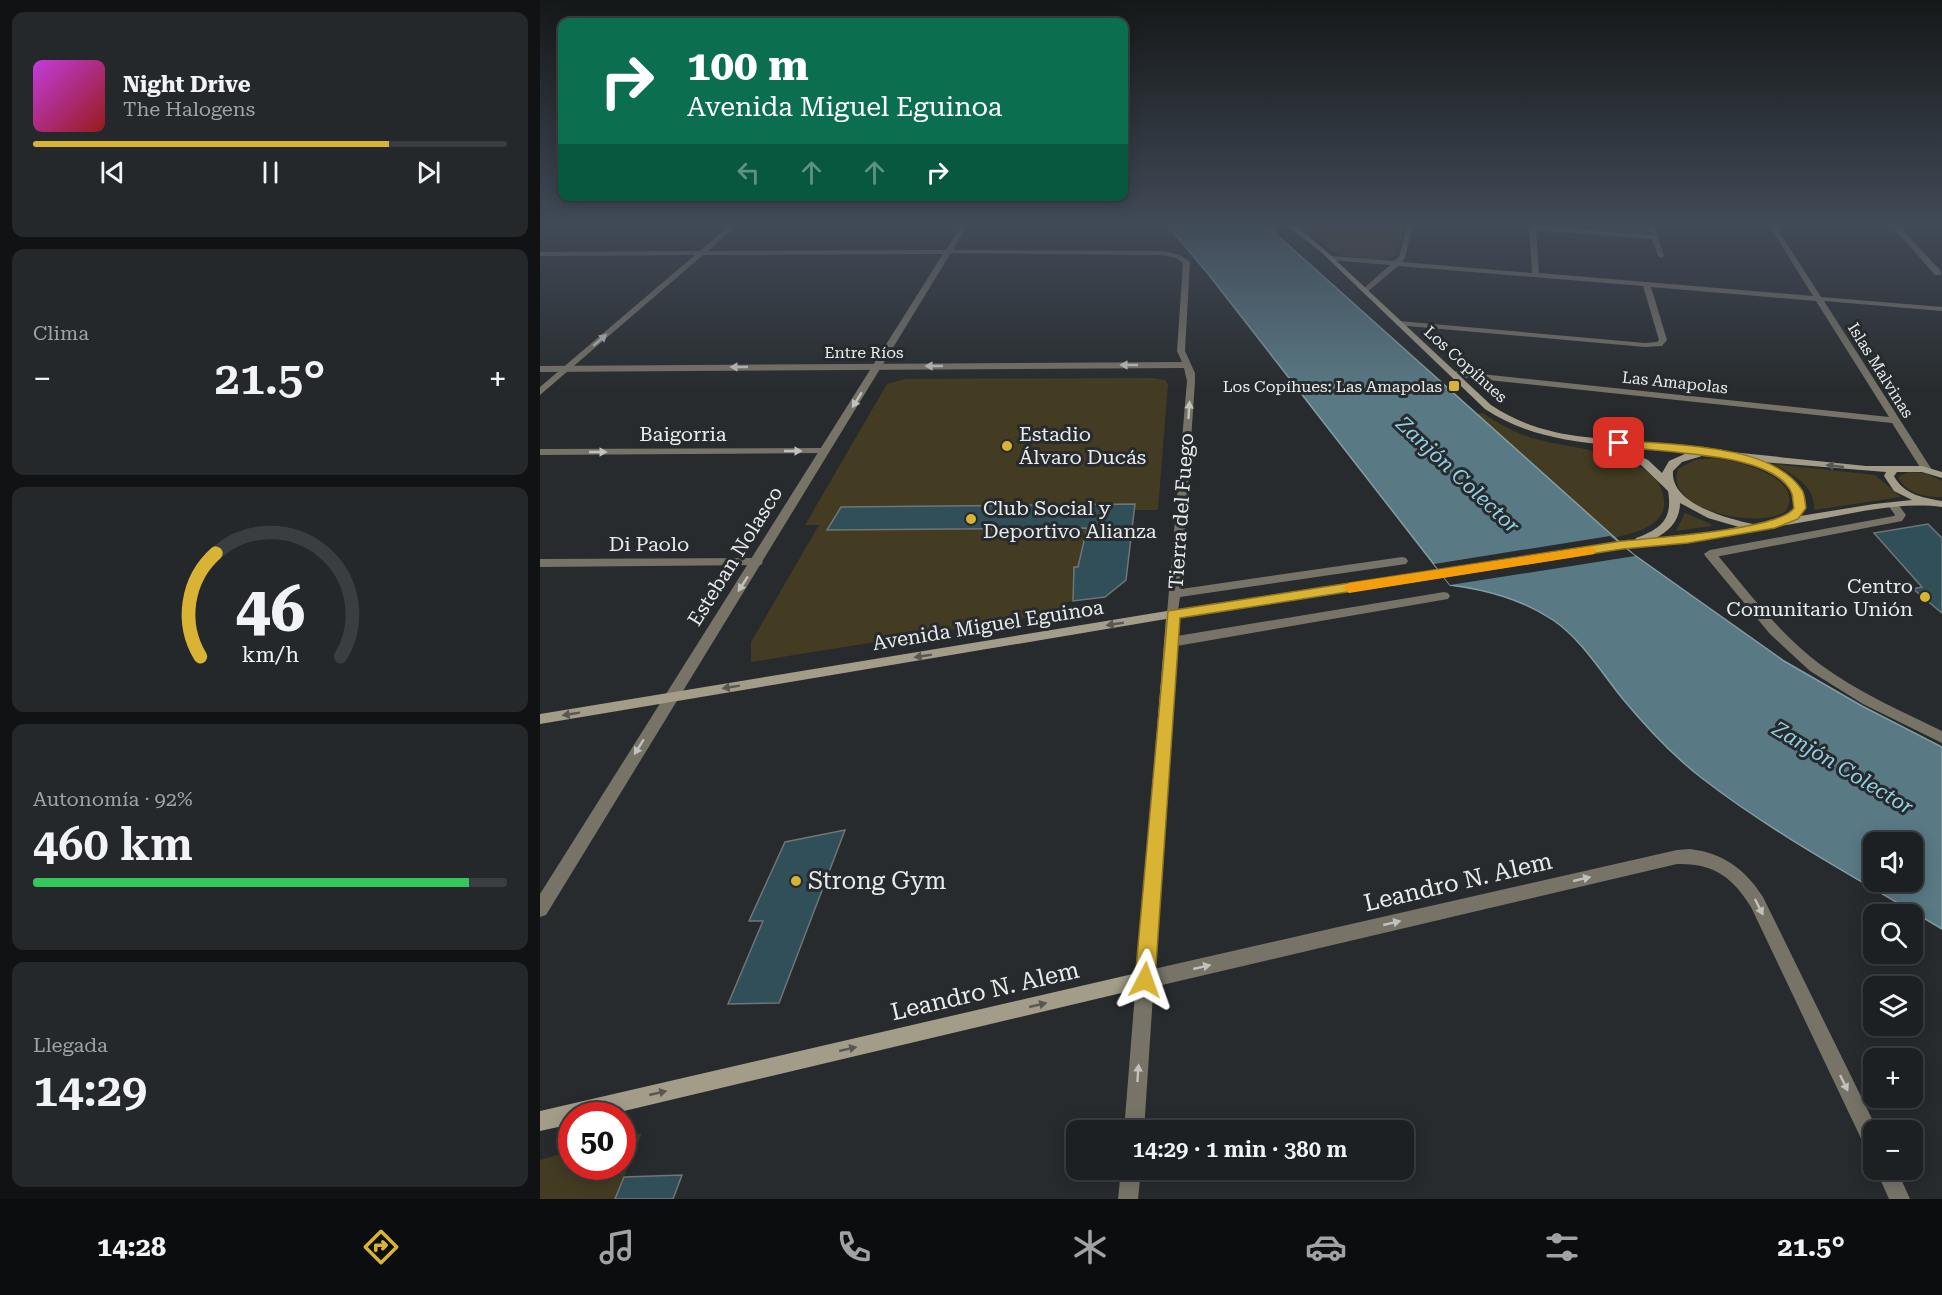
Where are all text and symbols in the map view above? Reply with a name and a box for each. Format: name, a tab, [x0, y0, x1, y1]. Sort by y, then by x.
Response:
text: 100 m	[687, 41, 809, 90]
icon: right	[588, 42, 666, 120]
text: Night Drive	[123, 72, 251, 97]
text: Avenida Miguel Eguinoa	[687, 91, 1003, 123]
text: The Halogens	[123, 97, 255, 121]
icon: previous	[96, 156, 129, 189]
icon: pause	[254, 156, 287, 189]
icon: next	[412, 156, 445, 189]
icon: left	[732, 156, 765, 189]
icon: ahead	[795, 156, 828, 189]
icon: ahead	[858, 156, 891, 189]
icon: right	[921, 156, 954, 189]
street label: Islas Malvinas	[1844, 319, 1918, 422]
text: Clima	[33, 321, 89, 345]
street label: Los Copíhues	[1420, 322, 1511, 407]
one-way arrow	[592, 334, 607, 347]
street label: Entre Ríos	[824, 343, 904, 362]
text: 21.5°	[214, 352, 326, 405]
text: −	[33, 359, 51, 398]
text: +	[489, 359, 507, 398]
one-way arrow	[1120, 360, 1139, 370]
one-way arrow	[925, 361, 944, 371]
one-way arrow	[730, 362, 749, 372]
street label: Las Amapolas	[1621, 367, 1729, 398]
place label: Los Copíhues: Las Amapolas	[1223, 377, 1442, 396]
marker: Los Copíhues: Las Amapolas	[1447, 379, 1461, 393]
one-way arrow	[851, 392, 862, 408]
one-way arrow	[1184, 400, 1194, 419]
water label: Zanjón Colector	[1391, 411, 1525, 538]
pin	[1593, 417, 1644, 468]
street label: Baigorria	[639, 422, 727, 446]
place label: Estadio Álvaro Ducás	[1019, 422, 1146, 469]
icon: arrive	[1602, 426, 1635, 459]
street label: Tierra del Fuego	[1164, 432, 1198, 590]
marker: Estadio Álvaro Ducás	[1000, 439, 1014, 453]
one-way arrow	[589, 447, 608, 457]
one-way arrow	[784, 447, 803, 456]
one-way arrow	[1825, 461, 1844, 471]
street label: Esteban Nolasco	[682, 482, 788, 630]
place label: Club Social y Deportivo Alianza	[983, 496, 1157, 543]
marker: Club Social y Deportivo Alianza	[964, 512, 978, 526]
street label: Di Paolo	[609, 532, 689, 556]
text: 46	[235, 573, 305, 646]
place label: Centro Comunitario Unión	[1726, 574, 1913, 621]
one-way arrow	[738, 576, 749, 592]
marker: Centro Comunitario Unión	[1918, 590, 1932, 604]
street label: Avenida Miguel Eguinoa	[871, 595, 1105, 655]
one-way arrow	[1106, 620, 1125, 629]
text: km/h	[241, 642, 299, 667]
one-way arrow	[913, 651, 932, 660]
one-way arrow	[721, 683, 740, 692]
one-way arrow	[561, 709, 580, 718]
water label: Zanjón Colector	[1768, 716, 1918, 819]
one-way arrow	[634, 739, 645, 755]
text: Autonomía · 92%	[33, 787, 193, 811]
text: 460 km	[33, 818, 193, 871]
map controls	[1863, 832, 1923, 1180]
button: sound	[1863, 832, 1923, 892]
street label: Leandro N. Alem	[1361, 847, 1555, 917]
place label: Strong Gym	[808, 867, 947, 895]
marker: Strong Gym	[789, 874, 803, 888]
one-way arrow	[1573, 874, 1592, 884]
one-way arrow	[1754, 899, 1764, 916]
button: search	[1863, 904, 1923, 964]
one-way arrow	[1383, 918, 1402, 928]
position arrow	[1113, 948, 1177, 1012]
street label: Leandro N. Alem	[888, 956, 1082, 1026]
one-way arrow	[1193, 962, 1212, 972]
button: layers	[1863, 976, 1923, 1036]
one-way arrow	[1029, 1000, 1048, 1010]
text: Llegada	[33, 1033, 108, 1057]
one-way arrow	[839, 1044, 858, 1054]
button: +	[1863, 1048, 1923, 1108]
one-way arrow	[1133, 1063, 1143, 1082]
text: 14:29	[33, 1064, 147, 1117]
one-way arrow	[1839, 1074, 1848, 1091]
one-way arrow	[649, 1088, 668, 1098]
speed limit sign: 50	[558, 1102, 636, 1180]
button: −	[1863, 1120, 1923, 1180]
text: 14:29 · 1 min · 380 m	[1133, 1137, 1347, 1162]
icon: directions	[360, 1226, 402, 1268]
icon: music	[596, 1226, 638, 1268]
icon: phone	[833, 1226, 875, 1268]
icon: climate	[1069, 1226, 1111, 1268]
icon: car	[1305, 1226, 1347, 1268]
icon: filters	[1541, 1226, 1583, 1268]
text: 14:28	[97, 1231, 166, 1263]
text: 21.5°	[1778, 1231, 1845, 1263]

